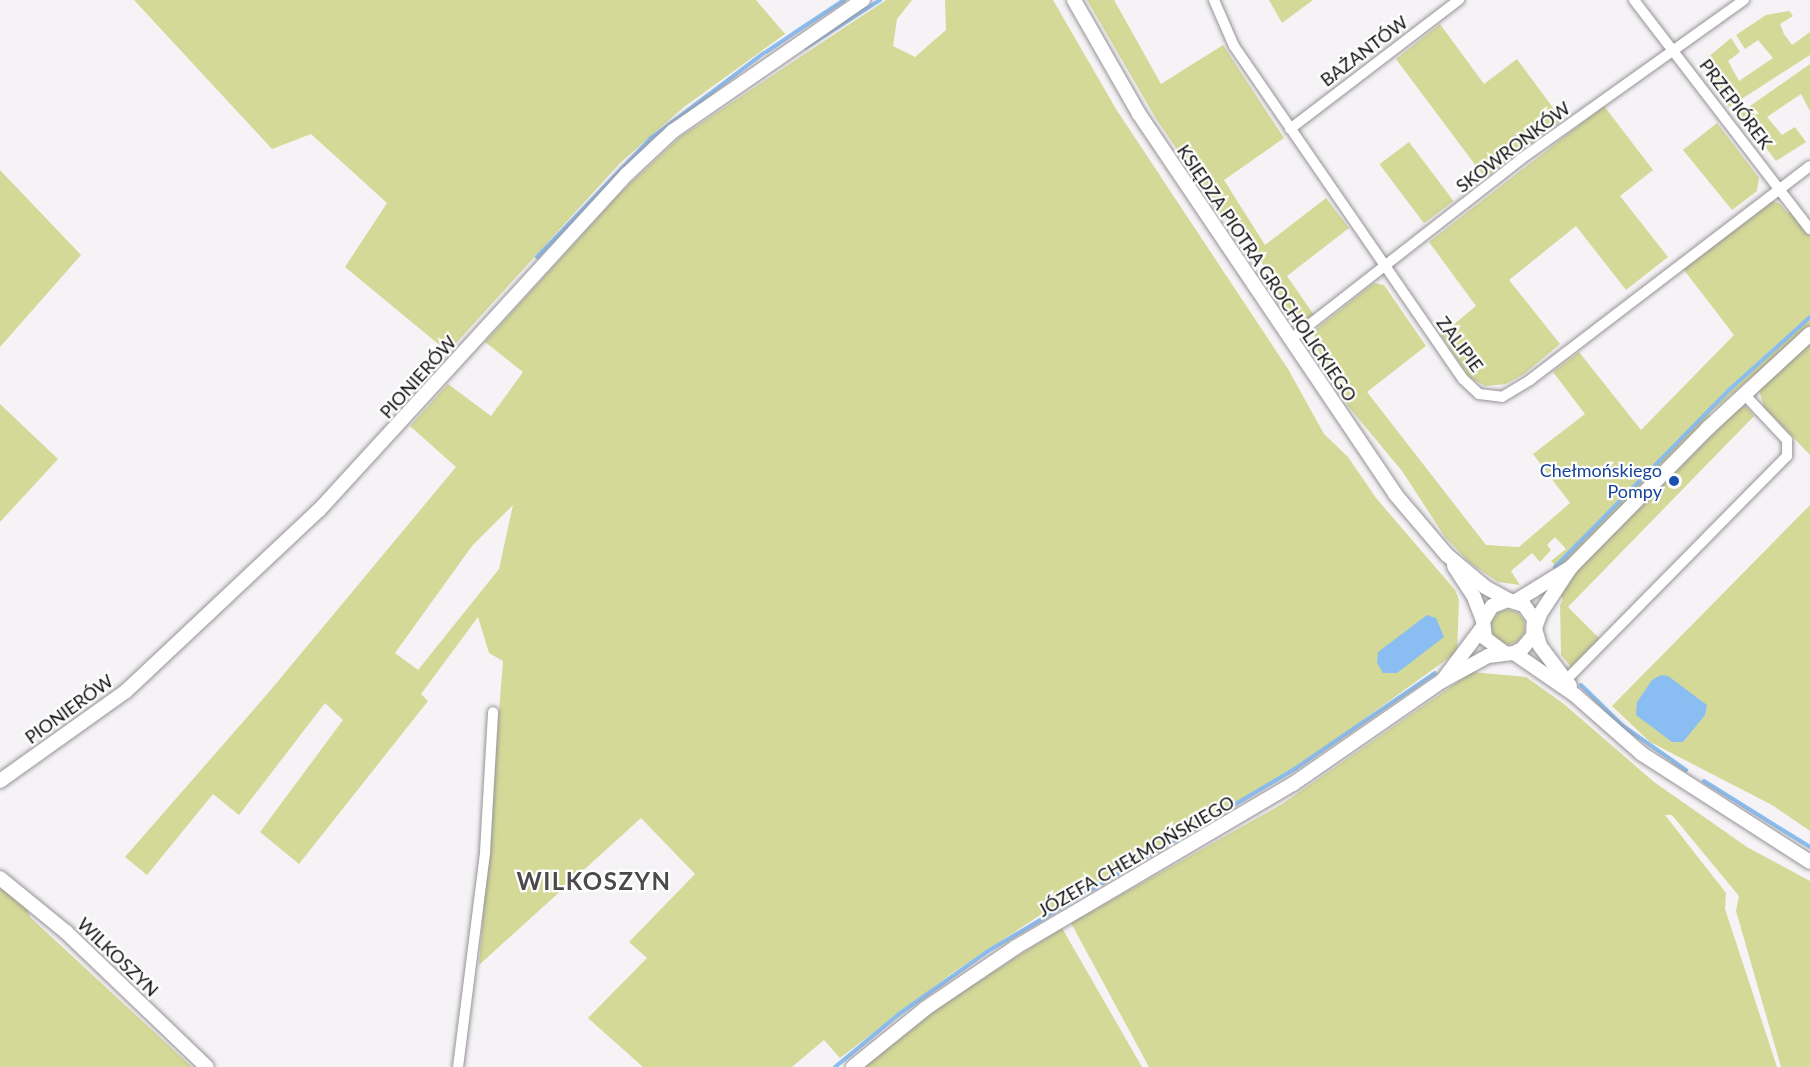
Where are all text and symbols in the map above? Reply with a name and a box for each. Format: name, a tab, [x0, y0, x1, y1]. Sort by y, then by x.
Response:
street label: BAŻANTÓW	[1316, 11, 1412, 91]
street label: PRZEPIÓREK	[1695, 55, 1777, 153]
street label: SKOWRONKÓW	[1452, 97, 1574, 197]
street label: KSIĘDZA PIOTRA GROCHOLICKIEGO	[1172, 140, 1362, 406]
street label: ZALIPIE	[1432, 312, 1488, 376]
street label: PIONIERÓW	[375, 331, 461, 423]
place label: Chełmońskiego Pompy	[1540, 460, 1662, 502]
marker: Chełmońskiego Pompy	[1667, 474, 1681, 488]
street label: PIONIERÓW	[21, 670, 117, 748]
street label: JÓZEFA CHEŁMOŃSKIEGO	[1034, 791, 1238, 921]
district label: WILKOSZYN	[516, 867, 672, 895]
street label: WILKOSZYN	[73, 913, 163, 1001]

